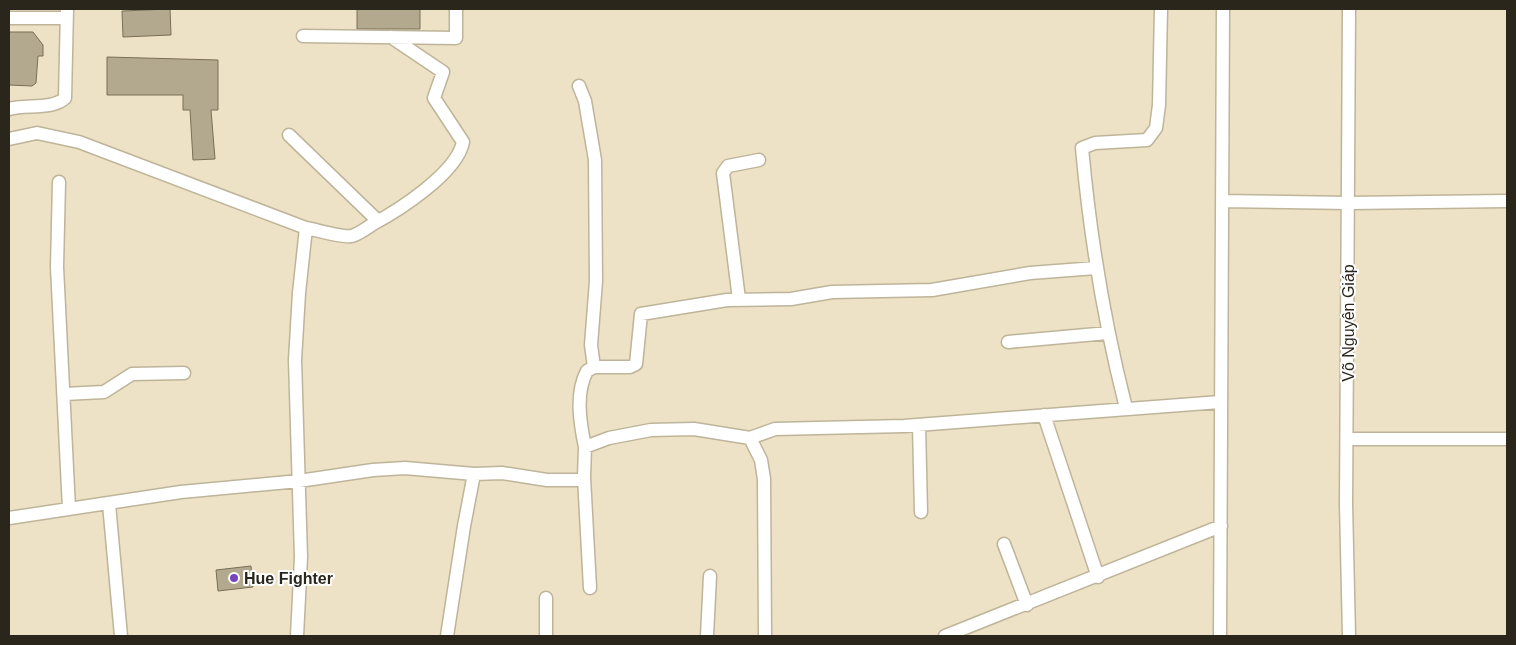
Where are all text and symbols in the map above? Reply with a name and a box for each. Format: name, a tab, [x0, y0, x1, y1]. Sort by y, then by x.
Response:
street label: Võ Nguyên Giáp	[1340, 264, 1357, 382]
place label: Hue Fighter	[244, 570, 333, 587]
marker: Hue Fighter	[228, 572, 240, 584]

